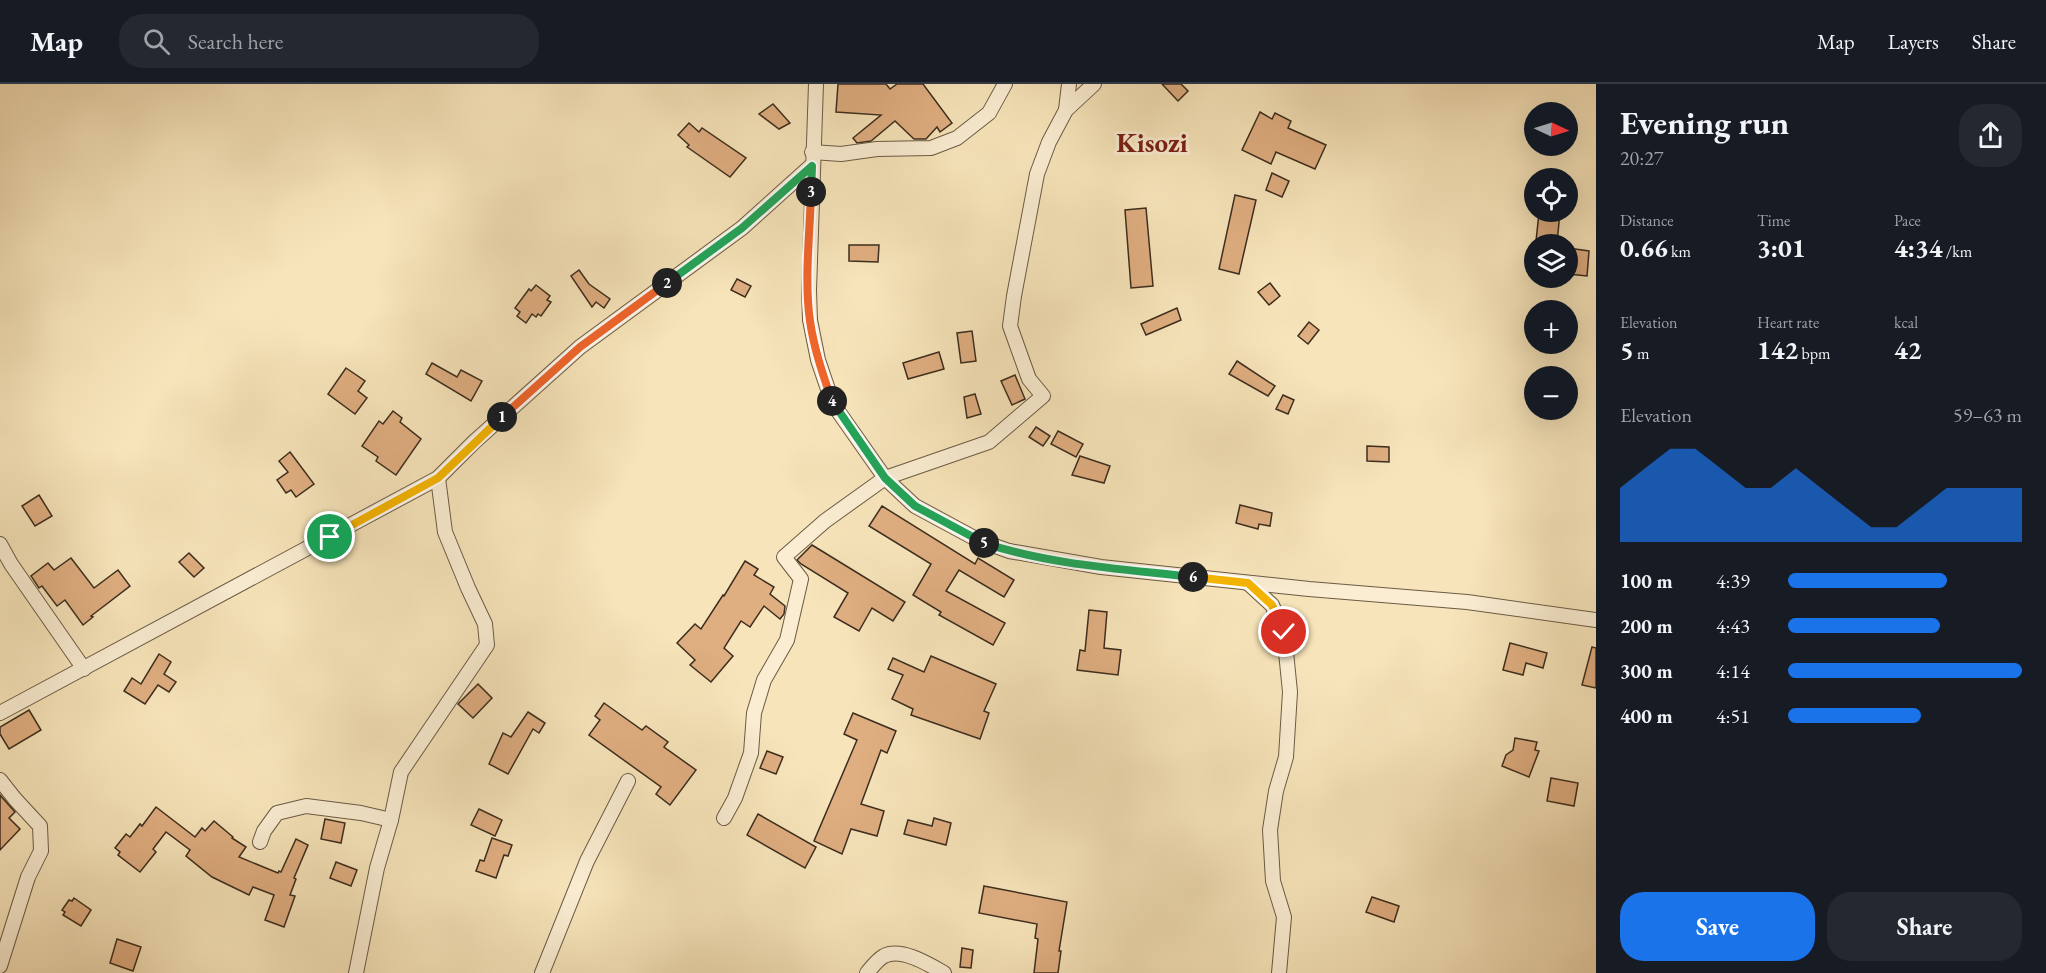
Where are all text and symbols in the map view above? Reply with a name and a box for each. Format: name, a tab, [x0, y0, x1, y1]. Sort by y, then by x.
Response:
search box	[119, 14, 539, 68]
text: Map	[30, 23, 83, 59]
icon: search	[140, 25, 173, 58]
text: Search here	[188, 27, 283, 56]
text: Map	[1817, 28, 1855, 55]
text: Layers	[1888, 28, 1939, 55]
text: Share	[1972, 28, 2016, 55]
text: Evening run	[1620, 101, 1789, 144]
north arrow	[1524, 102, 1578, 156]
map controls	[1524, 102, 1578, 420]
button: share	[1959, 104, 2022, 167]
district label: Kisozi	[1116, 125, 1188, 160]
text: 20:27	[1620, 145, 1663, 171]
button: locate	[1524, 168, 1578, 222]
pin: 3	[796, 177, 826, 207]
text: 3	[807, 181, 815, 202]
text: Distance	[1620, 210, 1673, 231]
text: Time	[1757, 210, 1790, 231]
text: Pace	[1894, 210, 1921, 231]
text: 0.66	[1620, 231, 1668, 265]
text: 3:01	[1757, 231, 1806, 265]
text: 4:34	[1894, 231, 1943, 265]
button: layers	[1524, 234, 1578, 288]
text: km	[1668, 241, 1691, 262]
text: /km	[1943, 241, 1972, 262]
pin: 2	[652, 268, 682, 298]
text: 2	[663, 272, 671, 293]
button: +	[1524, 300, 1578, 354]
text: Elevation	[1620, 312, 1678, 333]
text: Heart rate	[1757, 312, 1819, 333]
text: kcal	[1894, 312, 1918, 333]
text: 5	[1620, 333, 1634, 367]
text: 142	[1757, 333, 1798, 367]
text: 42	[1894, 333, 1922, 367]
text: m	[1634, 343, 1649, 364]
text: bpm	[1798, 343, 1830, 364]
button: −	[1524, 366, 1578, 420]
pin: 4	[817, 386, 847, 416]
text: 4	[828, 390, 836, 411]
pin: 1	[487, 402, 517, 432]
text: Elevation	[1620, 402, 1692, 428]
text: 59–63 m	[1953, 402, 2022, 428]
text: 1	[498, 406, 506, 427]
pin	[304, 511, 355, 562]
icon: arrive	[313, 520, 346, 553]
pin: 5	[969, 528, 999, 558]
text: 5	[980, 532, 988, 553]
pin: 6	[1178, 562, 1208, 592]
text: 6	[1189, 566, 1197, 587]
text: 100 m	[1620, 568, 1673, 594]
text: 4:39	[1716, 568, 1750, 594]
pin	[1258, 606, 1309, 657]
text: 200 m	[1620, 613, 1673, 639]
text: 4:43	[1716, 613, 1750, 639]
icon: check	[1267, 615, 1300, 648]
text: 300 m	[1620, 658, 1673, 684]
text: 4:14	[1716, 658, 1750, 684]
text: 400 m	[1620, 703, 1673, 729]
text: 4:51	[1716, 703, 1750, 729]
button: Save	[1620, 892, 1815, 961]
button: Share	[1827, 892, 2022, 961]

